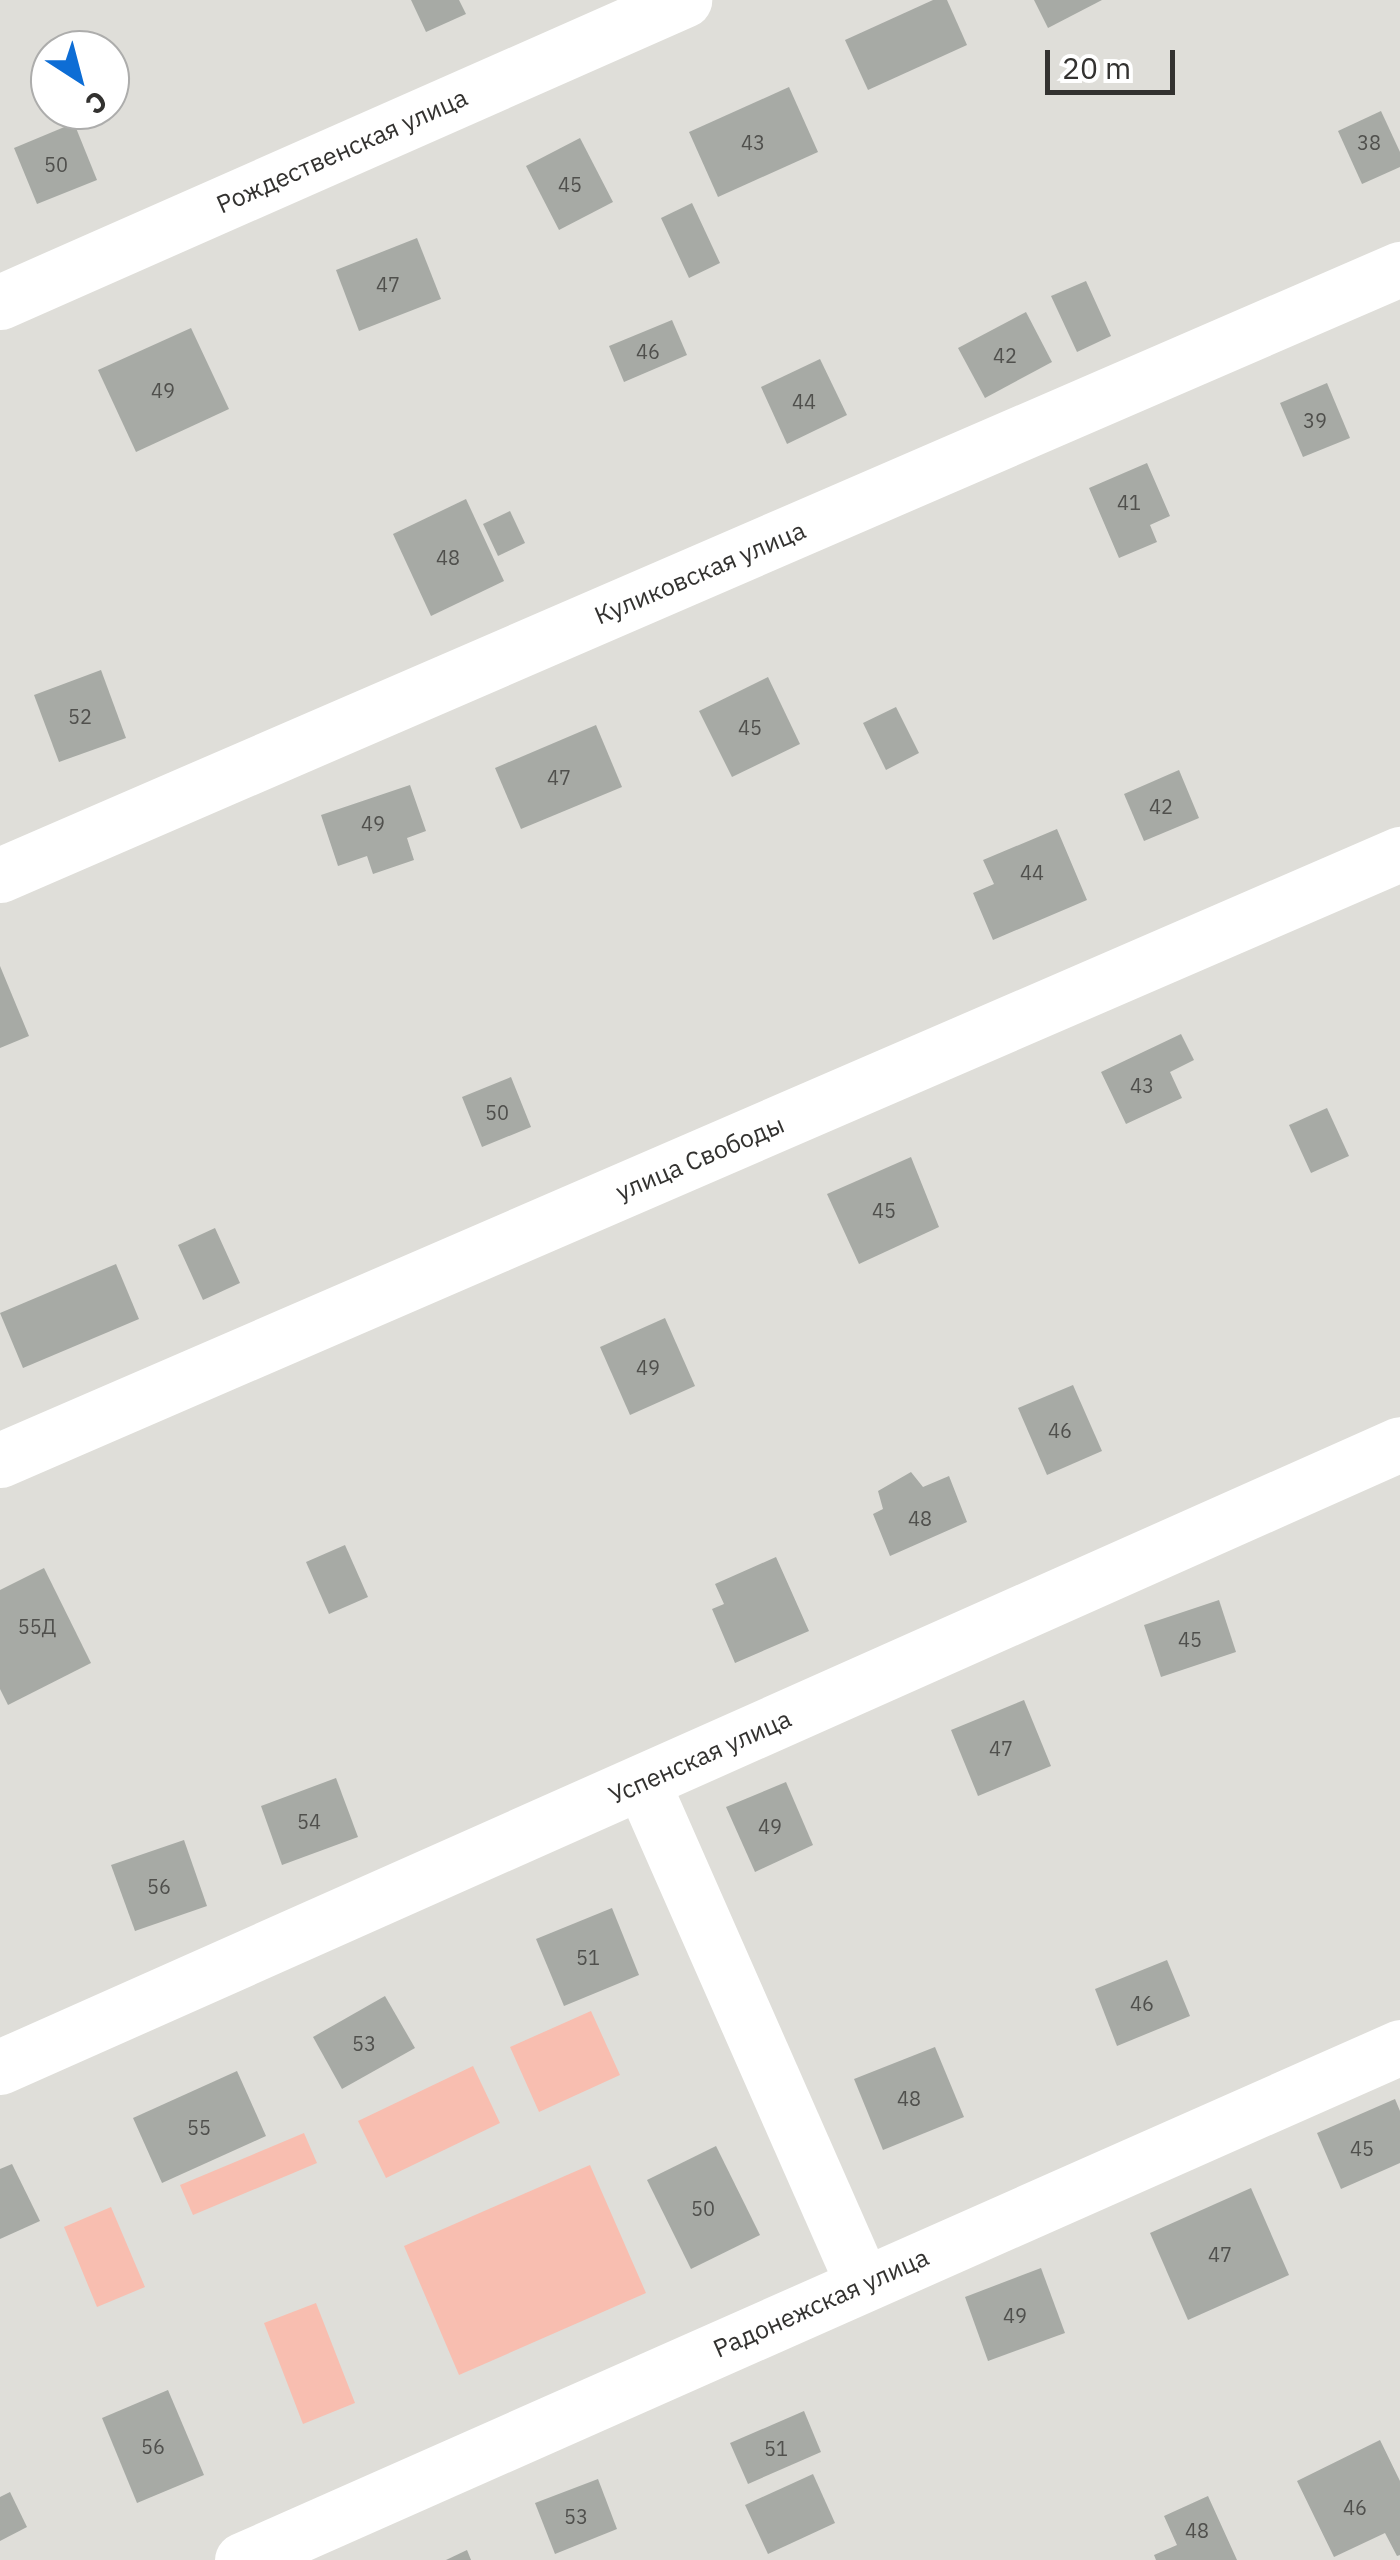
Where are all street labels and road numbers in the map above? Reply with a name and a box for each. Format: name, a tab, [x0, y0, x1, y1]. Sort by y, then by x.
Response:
street label: Рождественская улица	[212, 82, 472, 220]
street label: Куликовская улица	[590, 515, 810, 631]
street label: улица Свободы	[611, 1109, 789, 1207]
street label: Успенская улица	[604, 1703, 796, 1811]
street label: Радонежская улица	[709, 2242, 933, 2364]

